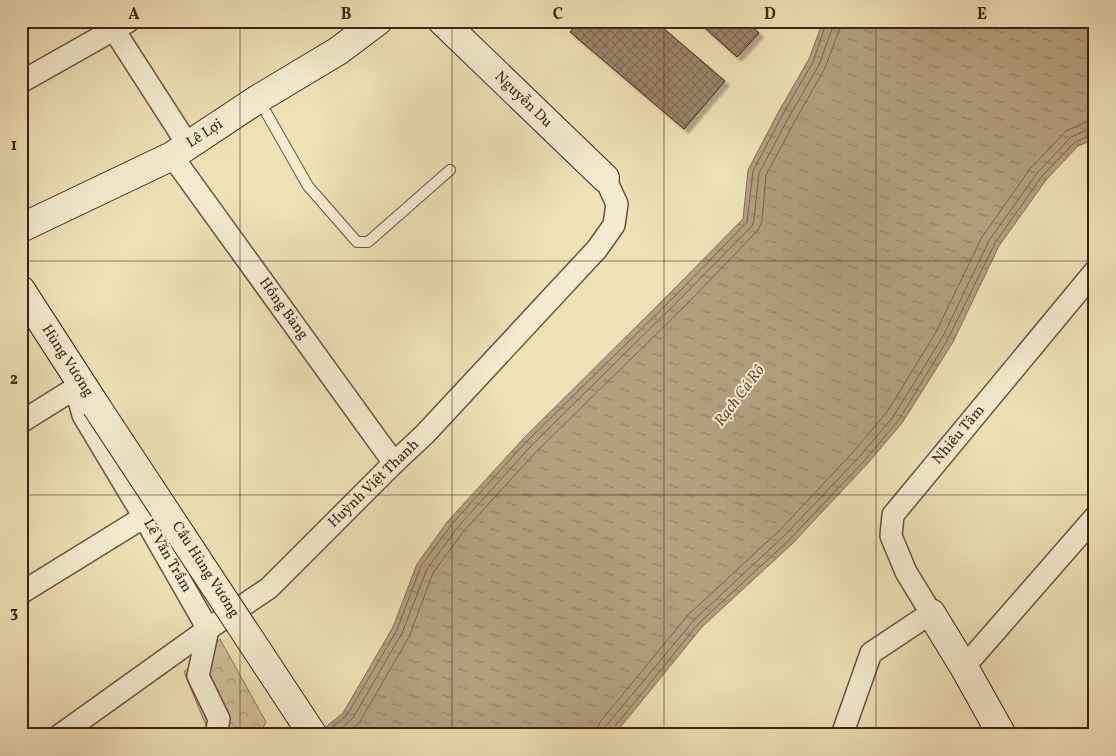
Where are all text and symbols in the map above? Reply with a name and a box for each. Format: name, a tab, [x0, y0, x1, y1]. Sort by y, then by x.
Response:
text: A	[128, 4, 140, 26]
text: B	[341, 4, 352, 26]
text: C	[553, 4, 563, 26]
text: D	[764, 4, 776, 26]
text: E	[977, 4, 987, 26]
street label: Nguyễn Du	[489, 67, 557, 133]
street label: Lê Lợi	[183, 114, 227, 154]
text: 1	[11, 135, 17, 157]
street label: Hồng Bàng	[253, 274, 313, 345]
street label: Hùng Vương	[36, 321, 98, 401]
water label: Rạch Cá Rô	[710, 360, 771, 431]
text: 2	[10, 369, 18, 391]
street label: Nhiêu Tâm	[928, 401, 990, 469]
street label: Huỳnh Việt Thanh	[324, 435, 424, 533]
street label: Lê Văn Trầm	[137, 515, 197, 597]
street label: Cầu Hùng Vương	[166, 518, 244, 623]
text: 3	[10, 602, 18, 624]

